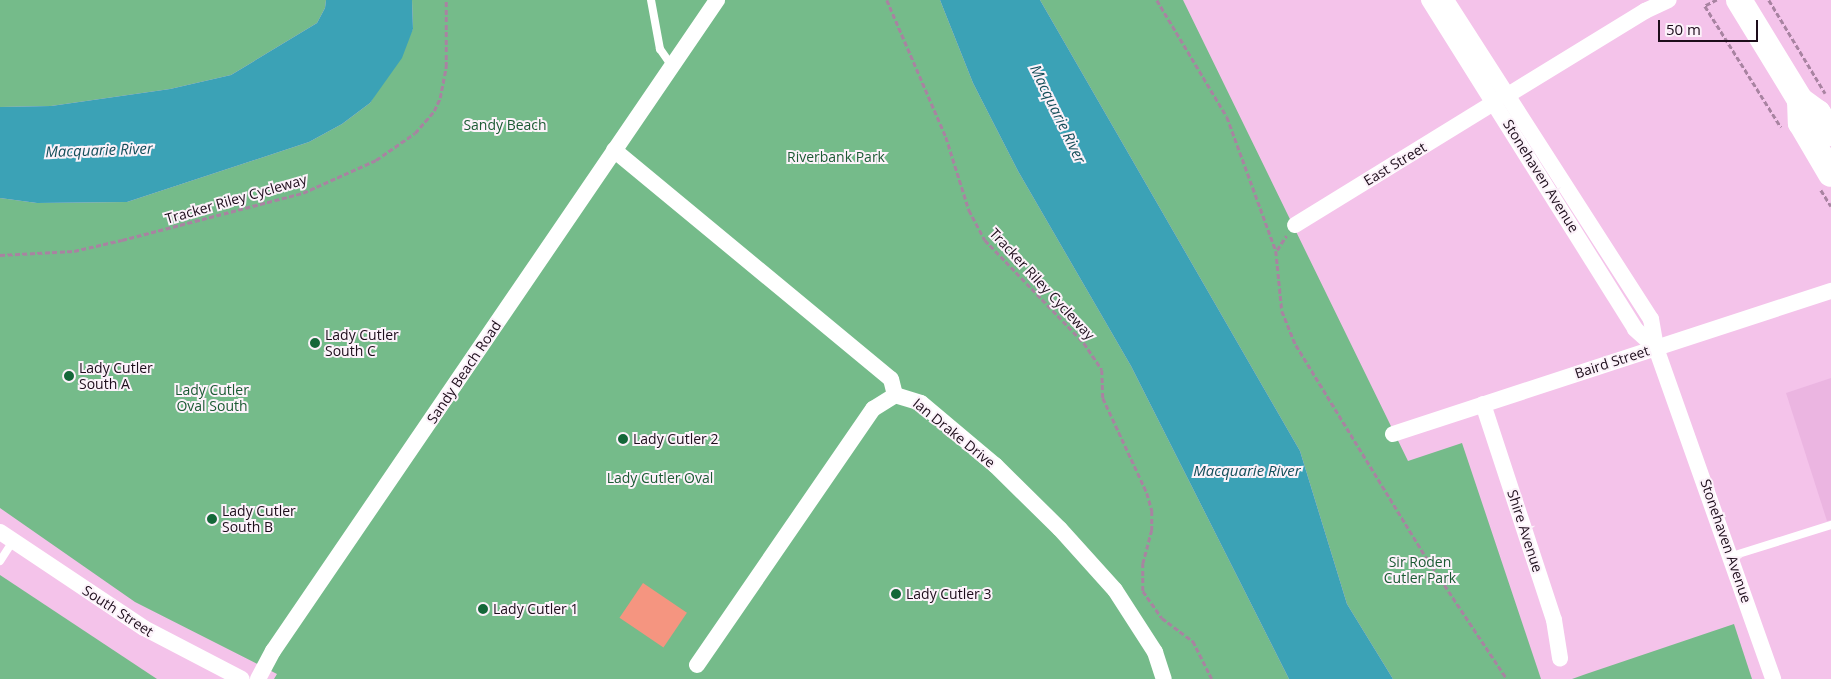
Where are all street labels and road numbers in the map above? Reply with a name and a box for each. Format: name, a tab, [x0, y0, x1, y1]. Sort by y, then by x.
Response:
street label: Stonehaven Avenue	[1500, 117, 1582, 235]
street label: East Street	[1361, 139, 1429, 189]
street label: Tracker Riley Cycleway	[163, 171, 309, 227]
street label: Tracker Riley Cycleway	[986, 225, 1098, 343]
street label: Sandy Beach Road	[423, 317, 505, 427]
street label: Baird Street	[1573, 342, 1651, 382]
street label: Ian Drake Drive	[910, 395, 998, 471]
street label: Stonehaven Avenue	[1697, 477, 1755, 605]
street label: Shire Avenue	[1504, 488, 1546, 574]
street label: South Street	[79, 582, 157, 640]

